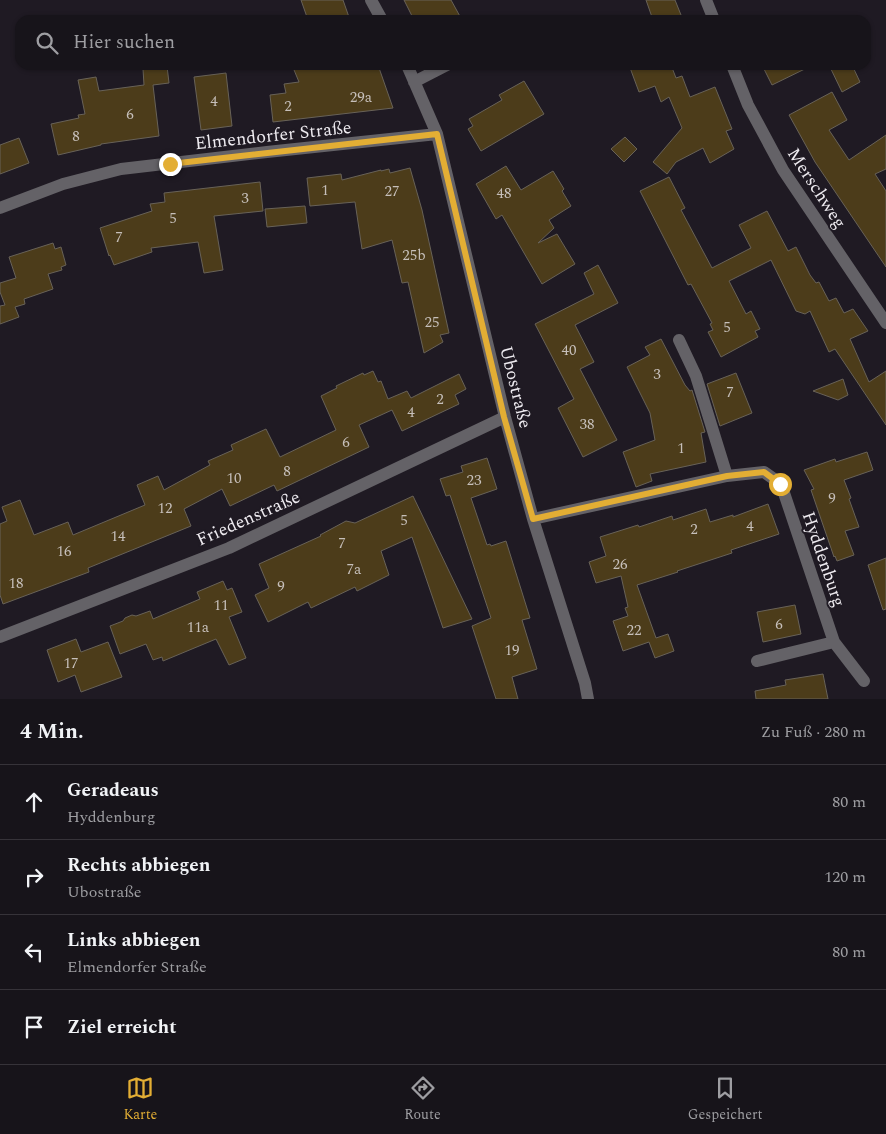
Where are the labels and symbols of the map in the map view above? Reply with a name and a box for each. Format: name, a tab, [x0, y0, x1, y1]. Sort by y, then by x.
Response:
house number: 29a	[350, 86, 373, 109]
house number: 4	[210, 90, 218, 113]
house number: 2	[284, 95, 292, 118]
house number: 6	[126, 103, 134, 126]
street label: Elmendorfer Straße	[193, 114, 353, 157]
house number: 8	[72, 125, 80, 148]
street label: Merschweg	[780, 142, 853, 234]
route end	[159, 153, 182, 176]
house number: 1	[321, 179, 329, 202]
house number: 27	[384, 180, 400, 203]
house number: 48	[496, 182, 512, 205]
house number: 3	[241, 187, 249, 210]
house number: 5	[169, 207, 177, 230]
house number: 7	[115, 226, 123, 249]
house number: 25b	[402, 244, 426, 267]
house number: 25	[424, 311, 440, 334]
house number: 5	[723, 316, 731, 339]
house number: 40	[561, 339, 577, 362]
street label: Ubostraße	[492, 343, 539, 431]
house number: 3	[653, 363, 661, 386]
house number: 7	[726, 381, 734, 404]
house number: 2	[436, 388, 444, 411]
house number: 4	[407, 401, 415, 424]
house number: 38	[579, 413, 595, 436]
house number: 6	[342, 431, 350, 454]
house number: 1	[677, 437, 685, 460]
house number: 8	[283, 460, 291, 483]
house number: 10	[226, 467, 242, 490]
house number: 23	[466, 469, 482, 492]
route start	[769, 473, 792, 496]
street label: Friedenstraße	[192, 484, 304, 553]
house number: 9	[828, 487, 836, 510]
house number: 12	[157, 497, 173, 520]
street label: Hyddenburg	[795, 508, 852, 611]
house number: 5	[400, 509, 408, 532]
house number: 4	[746, 515, 754, 538]
house number: 2	[690, 518, 698, 541]
house number: 14	[110, 525, 126, 548]
house number: 7	[338, 532, 346, 555]
house number: 16	[56, 540, 72, 563]
house number: 26	[612, 553, 628, 576]
house number: 7a	[347, 558, 362, 581]
house number: 18	[8, 572, 24, 595]
house number: 9	[277, 575, 285, 598]
house number: 11	[213, 594, 229, 617]
house number: 6	[775, 613, 783, 636]
house number: 11a	[187, 616, 210, 639]
house number: 22	[626, 619, 642, 642]
house number: 19	[504, 639, 520, 662]
house number: 17	[63, 652, 79, 675]

